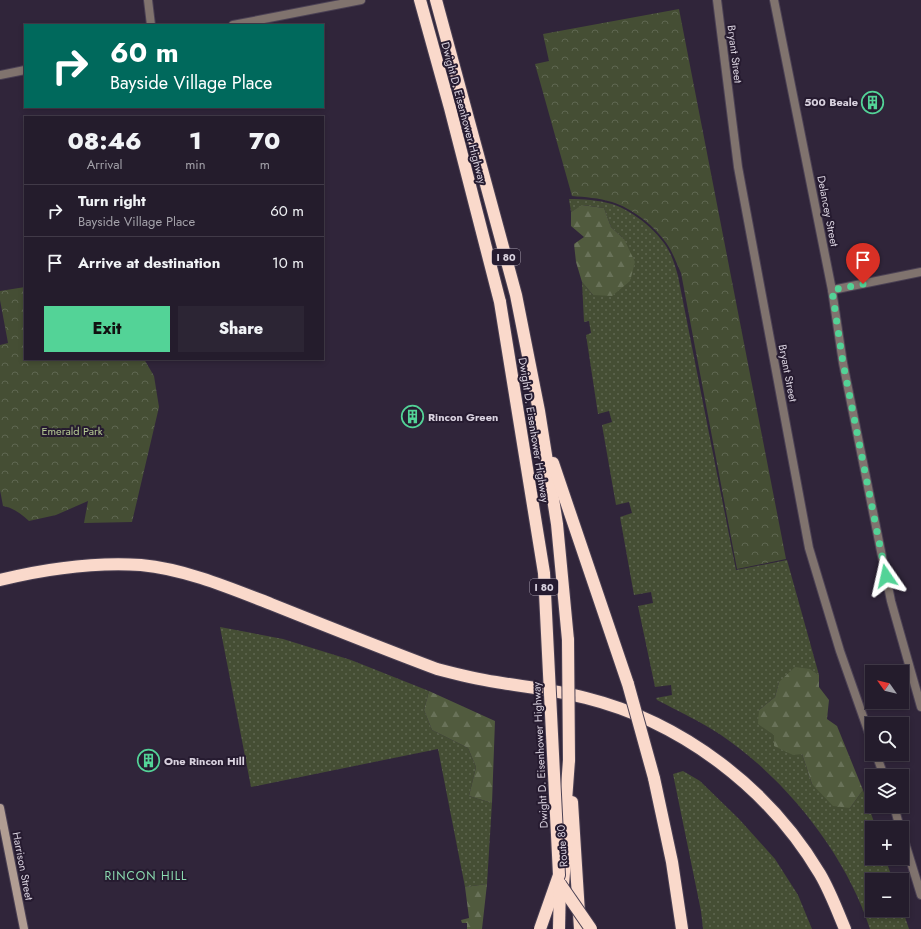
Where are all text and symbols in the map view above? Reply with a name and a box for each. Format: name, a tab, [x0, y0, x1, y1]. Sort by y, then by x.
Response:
street label: Bryant Street	[724, 24, 747, 84]
text: 60 m	[110, 32, 179, 73]
icon: right	[44, 40, 96, 92]
street label: Dwight D. Eisenhower Highway	[437, 40, 491, 186]
text: Bayside Village Place	[110, 70, 272, 96]
building icon: 500 Beale	[860, 89, 886, 115]
place label: 500 Beale	[804, 94, 858, 110]
text: 08:46	[68, 123, 142, 158]
text: 1	[189, 123, 202, 158]
text: 70	[249, 123, 280, 158]
text: Arrival	[87, 155, 123, 174]
text: min	[185, 155, 206, 174]
text: m	[260, 155, 270, 174]
street label: Delancey Street	[813, 174, 843, 248]
text: Turn right	[78, 190, 146, 212]
icon: right	[44, 200, 66, 222]
text: 60 m	[270, 200, 304, 222]
text: Bayside Village Place	[78, 212, 195, 231]
pin	[846, 243, 880, 284]
road number: I 80	[492, 249, 520, 265]
icon: arrive	[852, 249, 874, 271]
icon: arrive	[44, 252, 66, 274]
text: Arrive at destination	[78, 252, 220, 274]
text: 10 m	[272, 252, 304, 274]
button: Exit	[44, 306, 170, 352]
button: Share	[178, 306, 304, 352]
street label: Bryant Street	[775, 343, 801, 404]
street label: Dwight D. Eisenhower Highway	[515, 356, 553, 504]
building icon: Rincon Green	[400, 404, 426, 430]
place label: Rincon Green	[428, 409, 498, 425]
park label: Emerald Park	[41, 423, 103, 439]
position arrow	[865, 555, 907, 597]
road number: I 80	[530, 579, 558, 595]
north arrow	[865, 665, 909, 709]
map controls	[865, 665, 909, 917]
street label: Dwight D. Eisenhower Highway	[528, 681, 552, 829]
button: search	[865, 717, 909, 761]
building icon: One Rincon Hill	[135, 748, 161, 774]
place label: One Rincon Hill	[164, 753, 245, 769]
button: layers	[865, 769, 909, 813]
button: +	[865, 821, 909, 865]
street label: Route 80	[553, 824, 571, 868]
street label: Harrison Street	[9, 830, 38, 902]
district label: RINCON HILL	[105, 867, 187, 885]
button: −	[865, 873, 909, 917]

